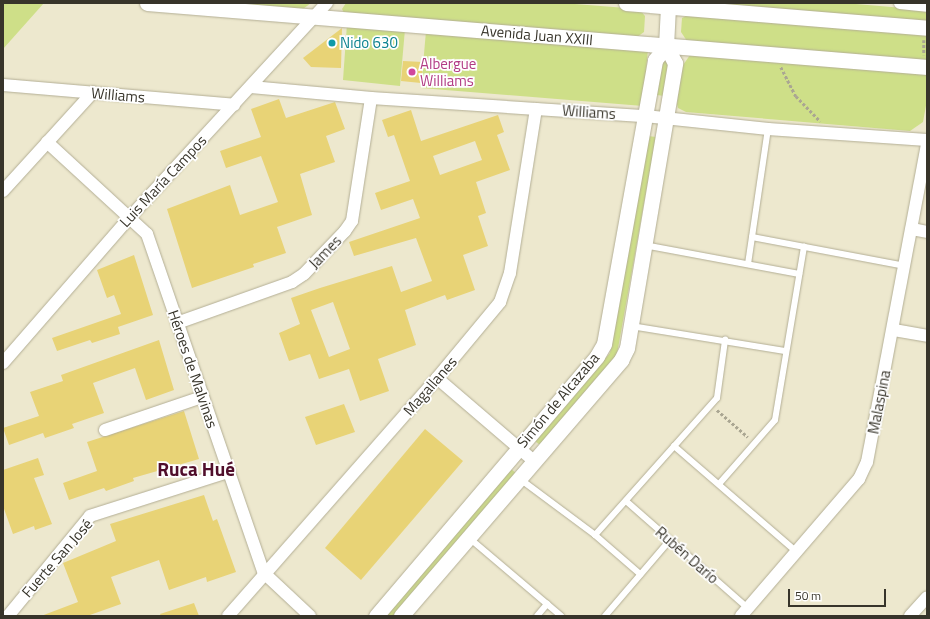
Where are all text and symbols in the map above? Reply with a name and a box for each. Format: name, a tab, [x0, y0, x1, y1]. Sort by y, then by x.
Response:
street label: Avenida Juan XXIII	[480, 21, 594, 49]
place label: Nido 630	[340, 34, 398, 52]
marker: Nido 630	[327, 38, 337, 48]
place label: Albergue Williams	[420, 54, 476, 89]
marker: Albergue Williams	[407, 67, 417, 77]
street label: Williams	[90, 84, 146, 106]
street label: Williams	[562, 101, 616, 123]
street label: Luis María Campos	[116, 131, 210, 231]
street label: James	[305, 232, 345, 272]
street label: Héroes de Malvinas	[164, 308, 222, 430]
street label: Simón de Alcazaba	[513, 349, 603, 451]
street label: Magallanes	[399, 353, 461, 419]
street label: Malaspina	[864, 368, 894, 436]
district label: Ruca Hué	[157, 458, 235, 480]
street label: Fuerte San José	[18, 515, 96, 601]
street label: Rubén Darío	[652, 523, 722, 587]
scale bar	[790, 581, 888, 607]
text: 50 m	[795, 586, 821, 605]

